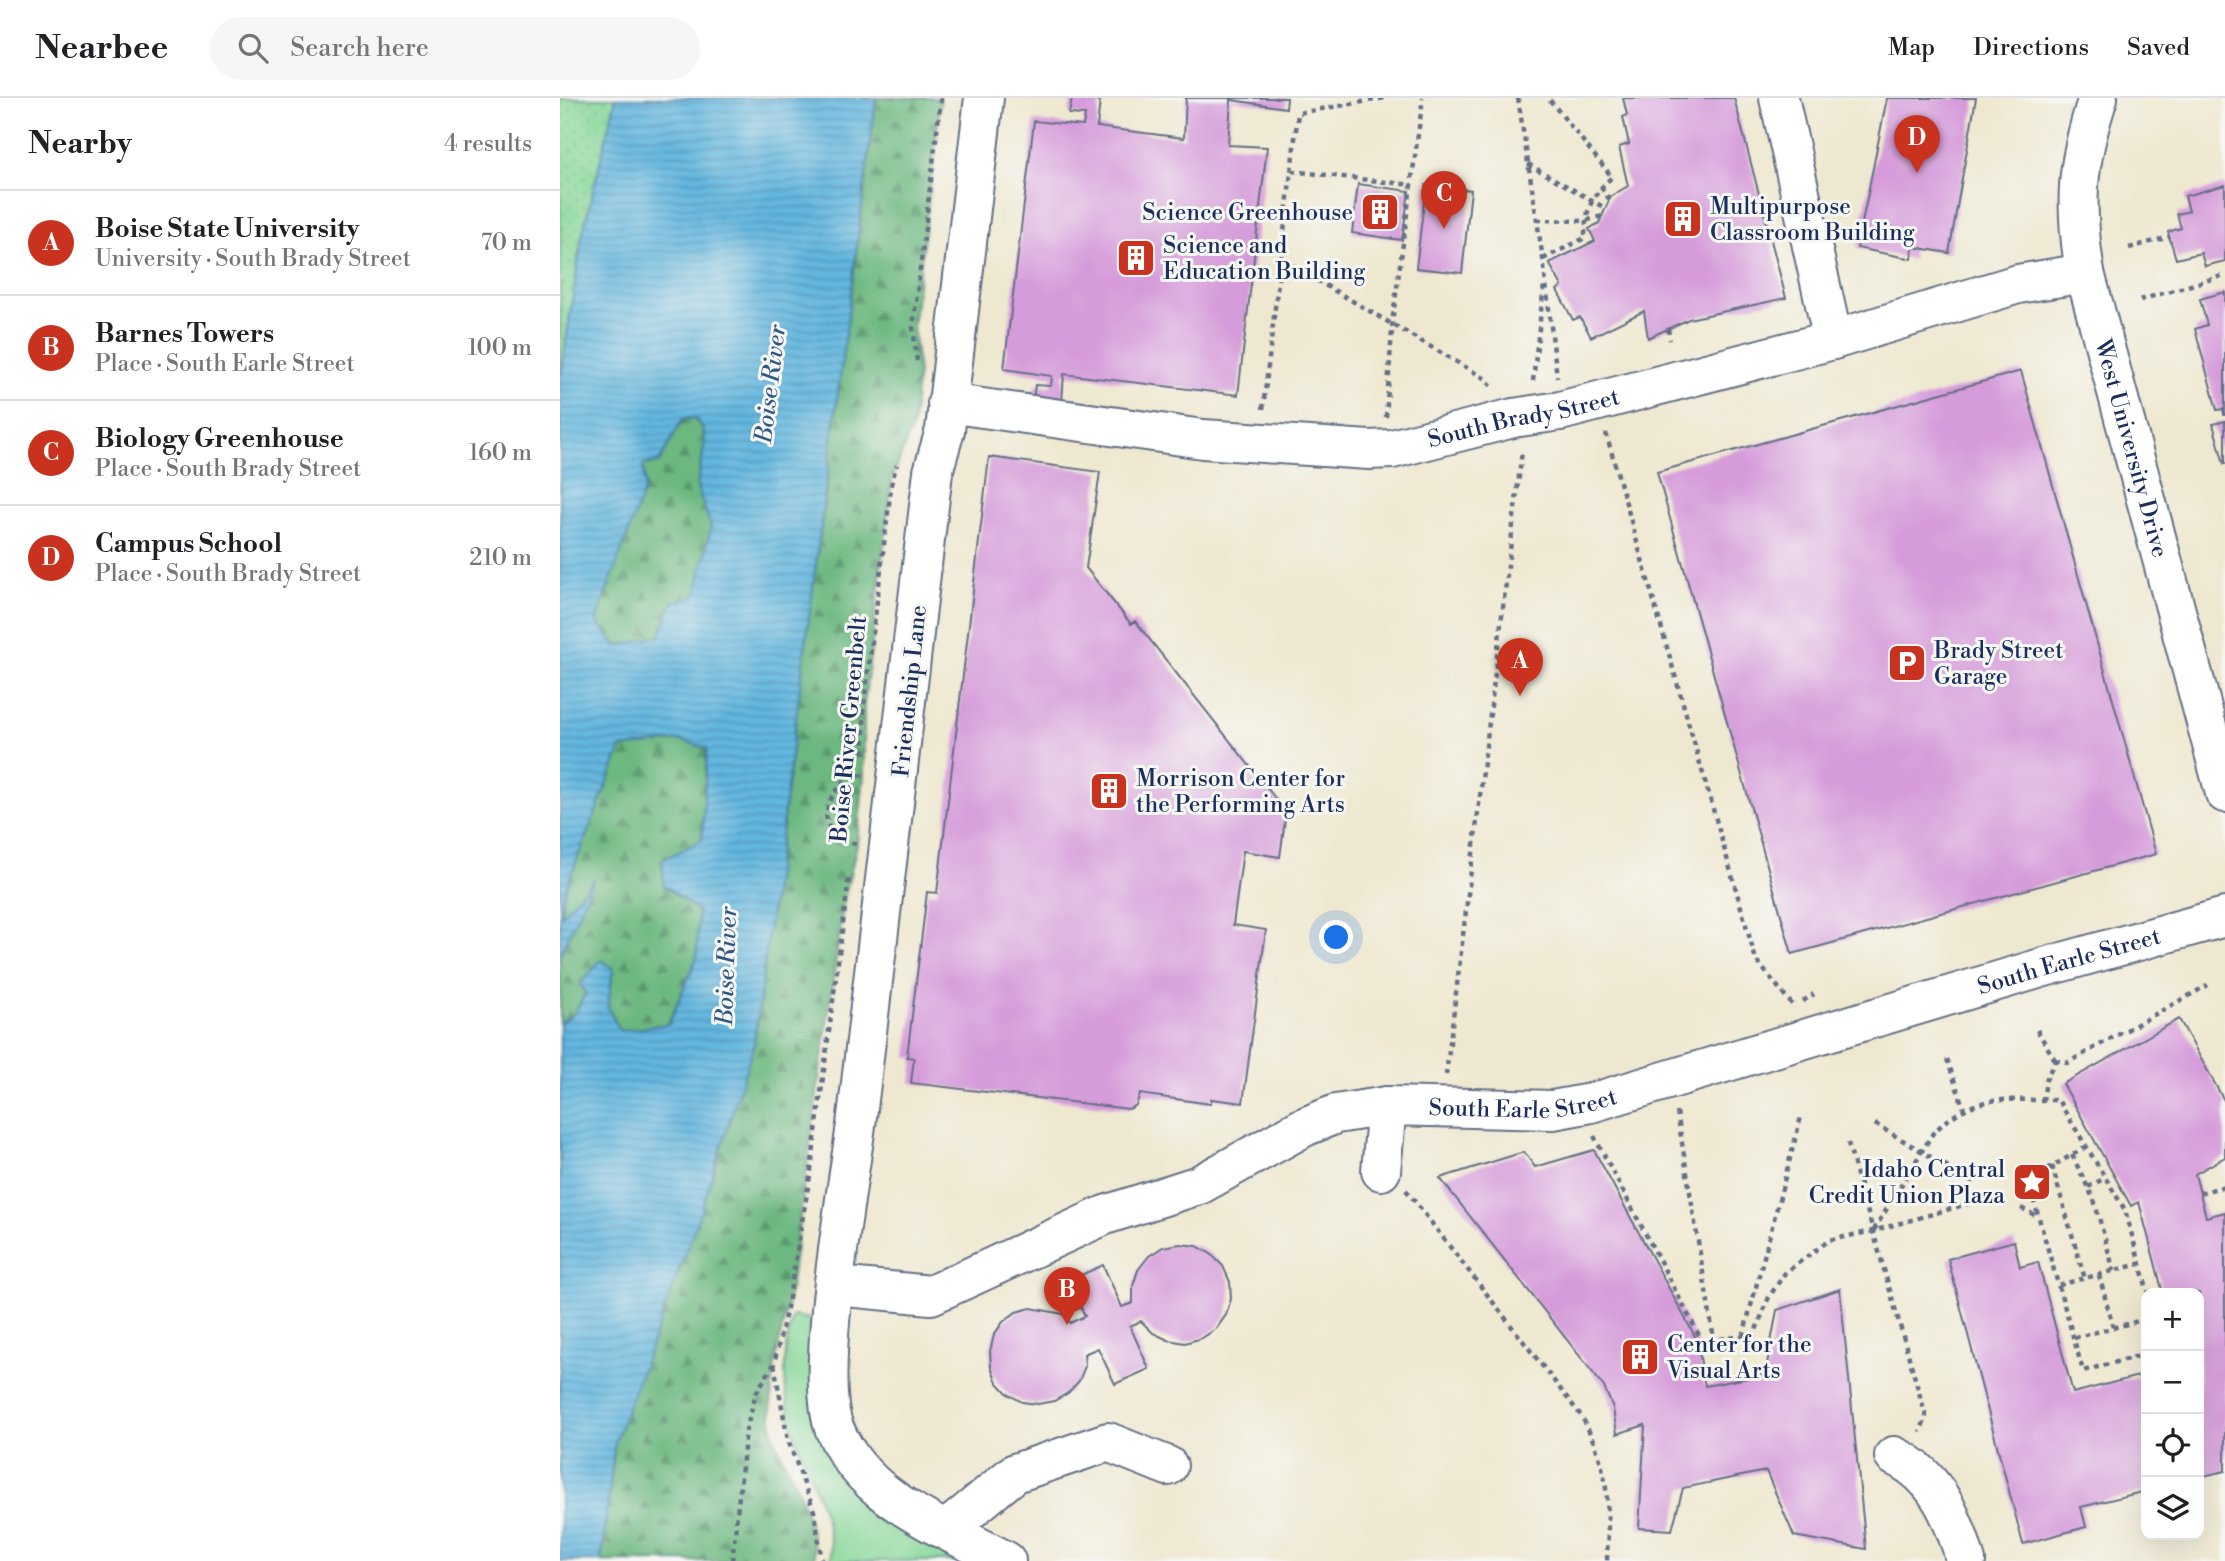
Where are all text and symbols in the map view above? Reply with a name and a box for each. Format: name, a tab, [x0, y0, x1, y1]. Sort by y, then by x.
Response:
search box	[210, 17, 700, 80]
text: Nearbee	[35, 28, 168, 69]
icon: search	[234, 29, 272, 67]
text: Search here	[290, 32, 429, 64]
text: Map	[1888, 33, 1935, 63]
text: Directions	[1973, 33, 2089, 63]
text: Saved	[2127, 33, 2190, 63]
pin: D	[1894, 115, 1940, 173]
text: Nearby	[28, 125, 132, 163]
text: 4 results	[444, 130, 532, 158]
pin: C	[1421, 171, 1467, 229]
building icon: Science Greenhouse	[1359, 191, 1401, 233]
place label: Multipurpose Classroom Building	[1710, 193, 1915, 247]
building icon: Multipurpose Classroom Building	[1662, 198, 1704, 240]
place label: Science Greenhouse	[1142, 199, 1353, 227]
text: Boise State University	[95, 213, 359, 245]
text: A	[43, 229, 59, 257]
text: 70 m	[481, 229, 532, 257]
place label: Science and Education Building	[1163, 232, 1365, 286]
building icon: Science and Education Building	[1115, 237, 1157, 279]
text: University · South Brady Street	[95, 245, 411, 273]
text: Barnes Towers	[95, 318, 274, 350]
water label: Boise River	[749, 322, 793, 446]
text: B	[42, 334, 60, 362]
text: 100 m	[467, 334, 532, 362]
street label: West University Drive	[2088, 335, 2174, 560]
text: Place · South Earle Street	[95, 350, 355, 378]
street label: South Brady Street	[1425, 383, 1622, 454]
text: Biology Greenhouse	[95, 423, 344, 455]
text: C	[43, 439, 59, 467]
text: 160 m	[469, 439, 532, 467]
text: Place · South Brady Street	[95, 455, 361, 483]
text: Campus School	[95, 528, 282, 560]
text: D	[42, 544, 60, 572]
text: 210 m	[469, 544, 532, 572]
text: Place · South Brady Street	[95, 560, 361, 588]
street label: Friendship Lane	[887, 604, 933, 779]
street label: Boise River Greenbelt	[825, 615, 873, 845]
place label: Brady Street Garage	[1933, 637, 2063, 691]
pin: A	[1497, 638, 1543, 696]
parking icon: Brady Street Garage	[1886, 642, 1928, 684]
place label: Morrison Center for the Performing Arts	[1136, 765, 1345, 819]
building icon: Morrison Center for the Performing Arts	[1088, 770, 1130, 812]
water label: Boise River	[710, 905, 744, 1027]
your location	[1319, 920, 1353, 954]
street label: South Earle Street	[1974, 923, 2164, 1001]
street label: South Earle Street	[1428, 1083, 1620, 1125]
place label: Idaho Central Credit Union Plaza	[1809, 1156, 2005, 1210]
place icon: Idaho Central Credit Union Plaza	[2011, 1161, 2053, 1203]
pin: B	[1044, 1267, 1090, 1325]
map controls	[2141, 1288, 2204, 1540]
button: +	[2141, 1288, 2204, 1351]
place label: Center for the Visual Arts	[1666, 1331, 1812, 1385]
building icon: Center for the Visual Arts	[1619, 1336, 1661, 1378]
button: −	[2141, 1351, 2204, 1414]
button: locate	[2141, 1414, 2204, 1477]
button: layers	[2141, 1477, 2204, 1540]

